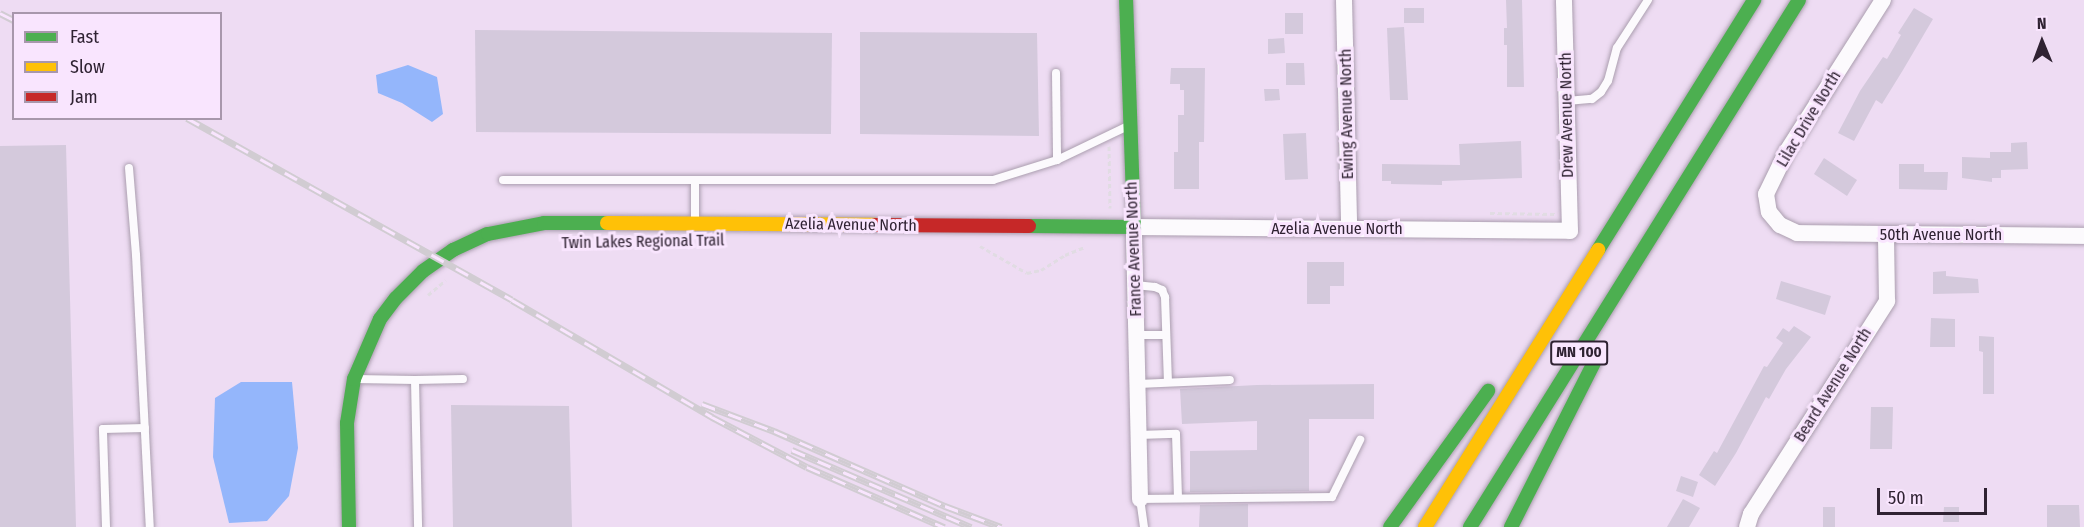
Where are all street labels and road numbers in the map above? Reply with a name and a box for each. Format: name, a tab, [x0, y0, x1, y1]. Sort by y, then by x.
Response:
street label: Ewing Avenue North	[1336, 48, 1358, 180]
street label: Drew Avenue North	[1556, 52, 1578, 178]
street label: Lilac Drive North	[1773, 67, 1845, 171]
street label: France Avenue North	[1122, 181, 1146, 317]
street label: Azelia Avenue North	[785, 214, 917, 236]
street label: Azelia Avenue North	[1271, 219, 1403, 239]
street label: 50th Avenue North	[1880, 225, 2002, 245]
street label: Twin Lakes Regional Trail	[561, 231, 725, 253]
street label: Beard Avenue North	[1790, 324, 1876, 446]
road number: MN 100	[1549, 341, 1609, 365]

